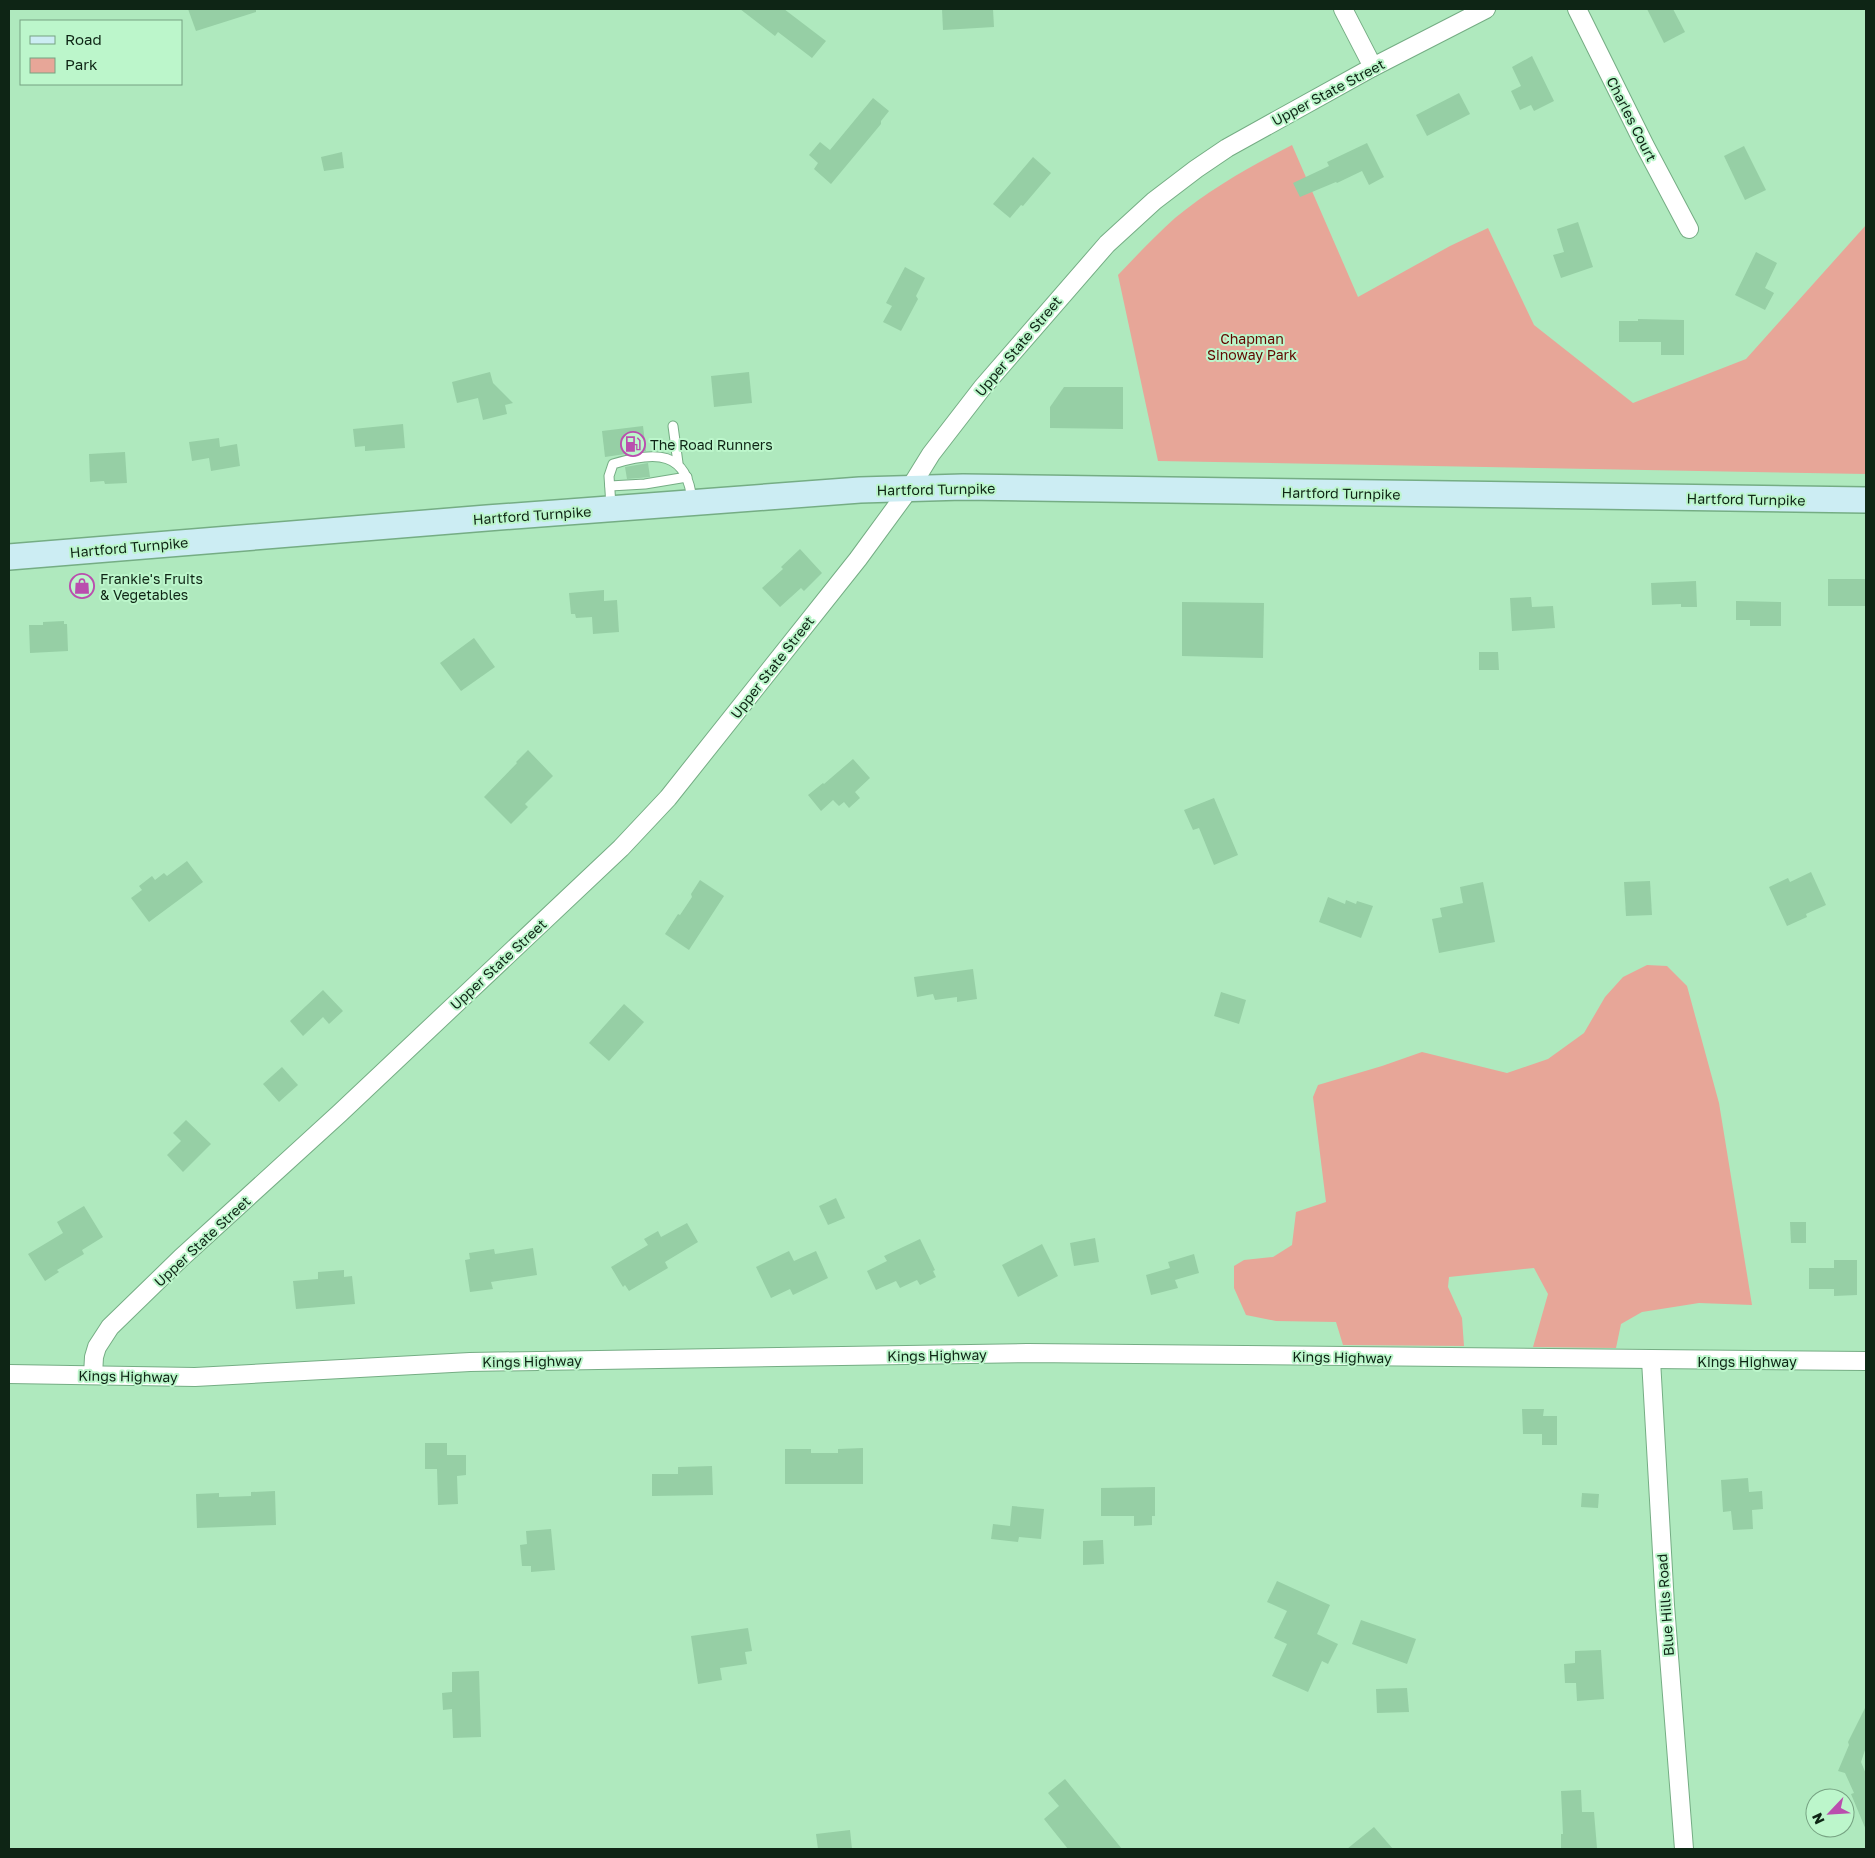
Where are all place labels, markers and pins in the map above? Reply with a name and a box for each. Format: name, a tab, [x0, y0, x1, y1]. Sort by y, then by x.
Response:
fuel station icon: The Road Runners	[620, 431, 646, 457]
place label: The Road Runners	[650, 436, 773, 453]
place label: Frankie's Fruits & Vegetables	[100, 570, 203, 603]
shop icon: Frankie's Fruits & Vegetables	[69, 573, 95, 599]

